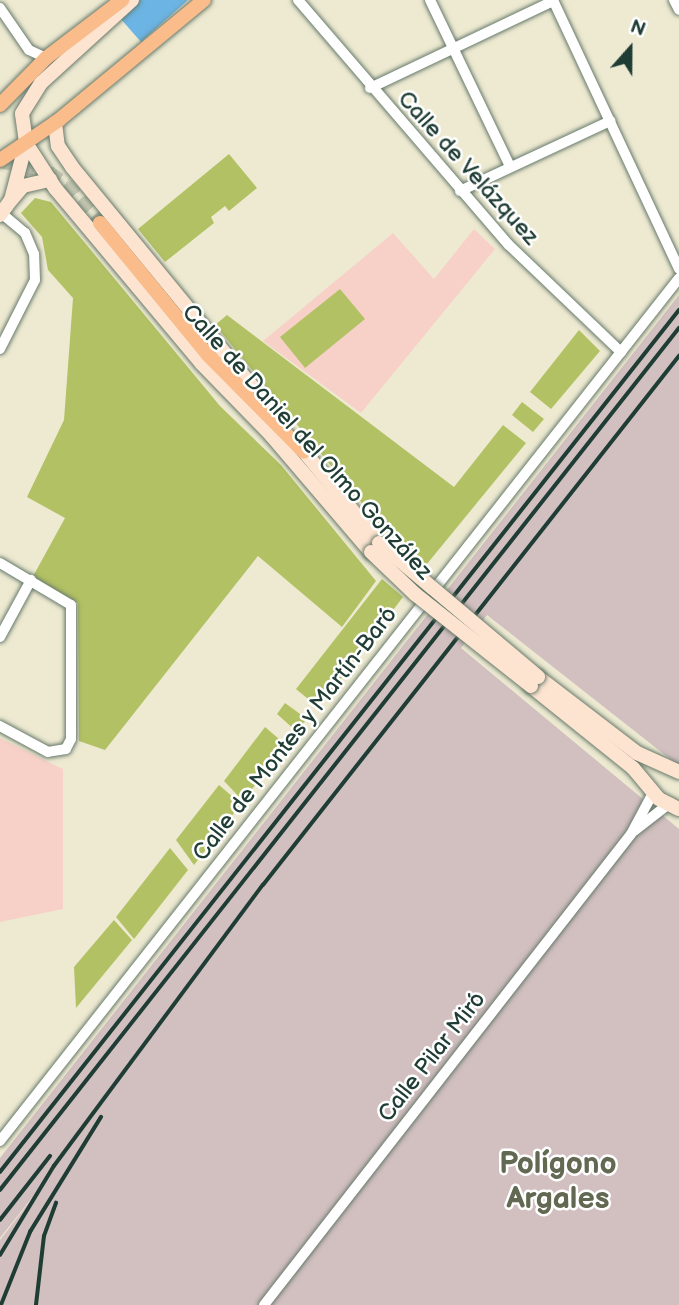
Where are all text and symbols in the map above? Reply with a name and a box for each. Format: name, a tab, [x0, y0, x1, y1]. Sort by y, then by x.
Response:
north arrow	[595, 14, 665, 84]
text: N	[627, 16, 648, 42]
street label: Calle de Velázquez	[392, 85, 544, 251]
street label: Calle de Daniel del Olmo González	[176, 299, 438, 585]
street label: Calle de Montes y Martín-Baró	[186, 600, 404, 868]
street label: Calle Pilar Miró	[373, 986, 491, 1128]
district label: Polígono Argales	[499, 1146, 617, 1216]

